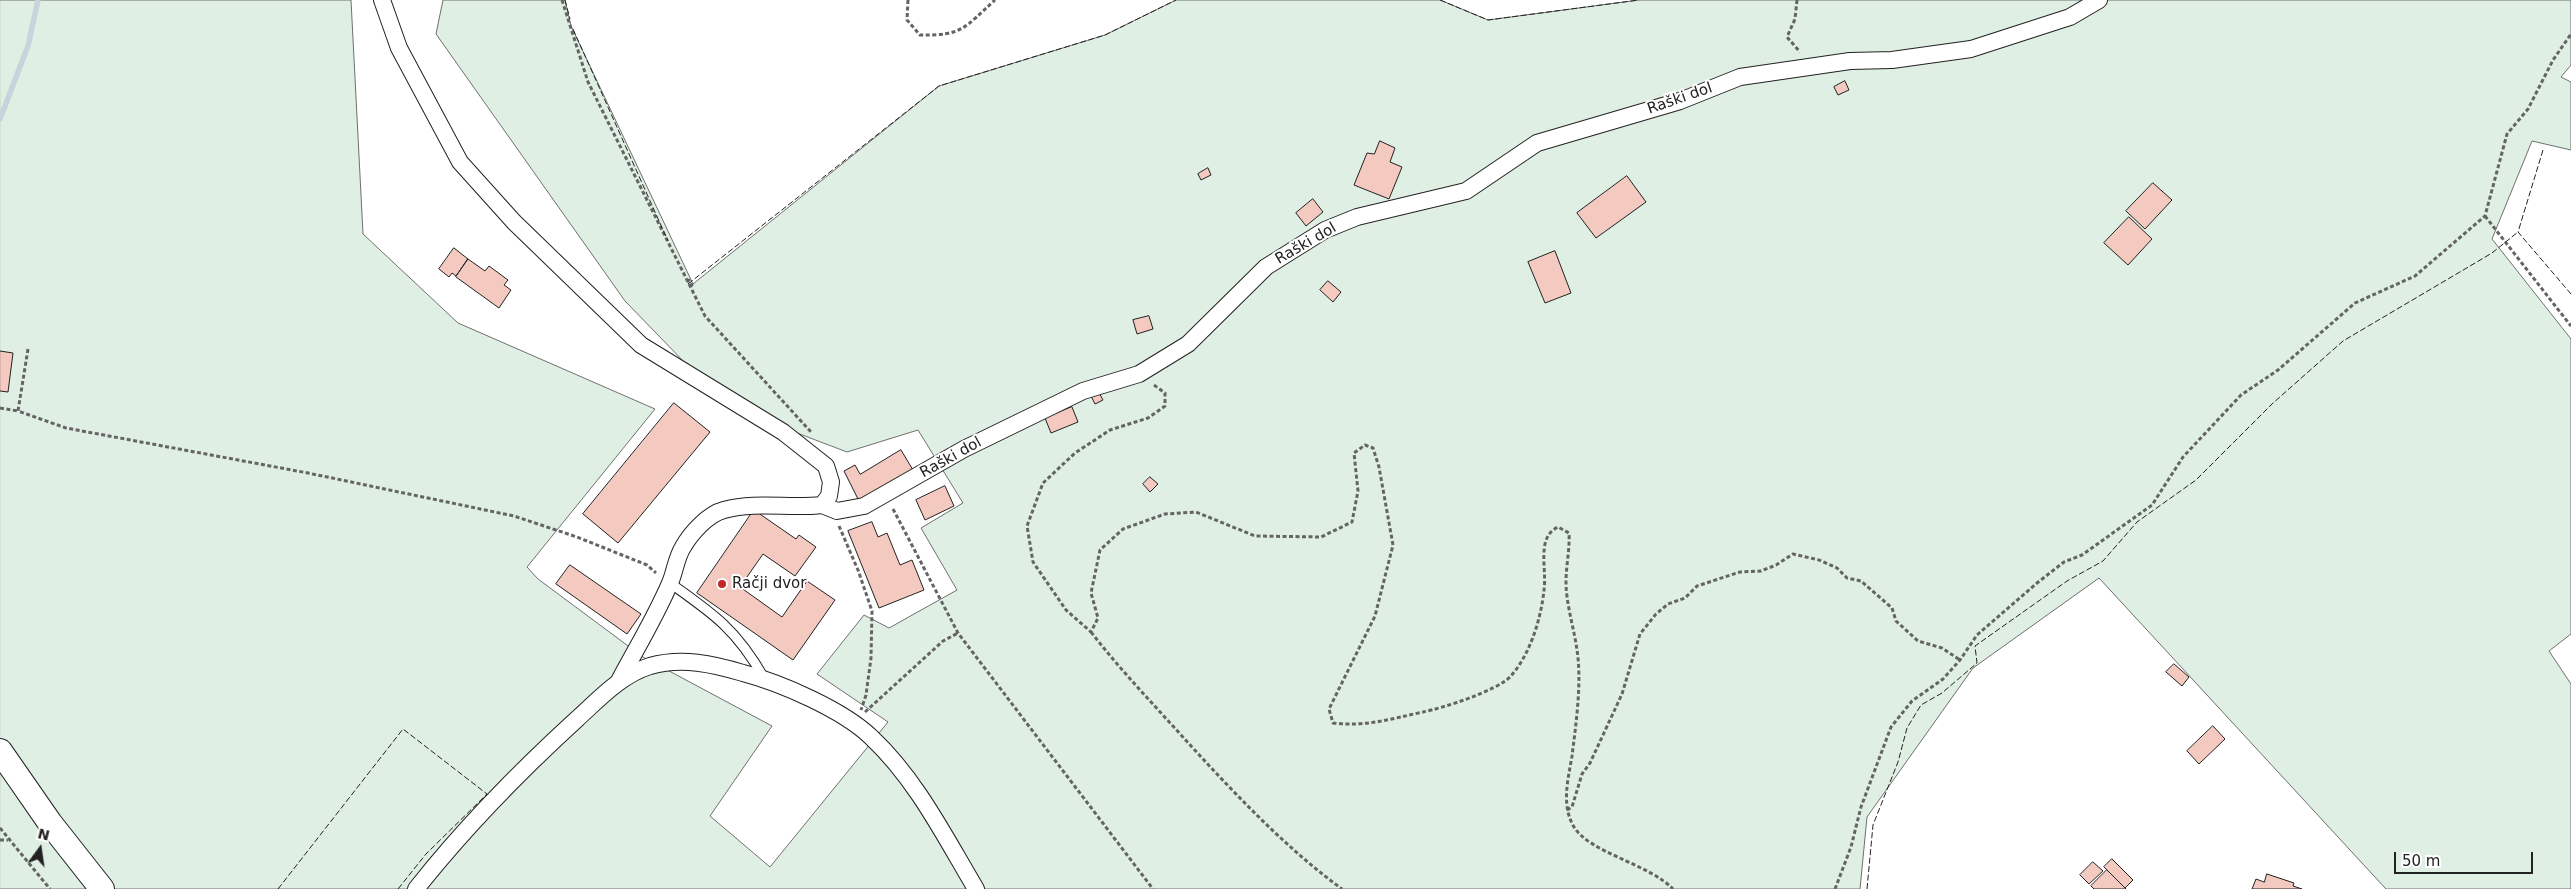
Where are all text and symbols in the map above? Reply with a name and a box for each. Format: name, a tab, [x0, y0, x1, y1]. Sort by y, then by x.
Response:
street label: Raški dol	[1645, 79, 1715, 119]
street label: Raški dol	[1272, 219, 1340, 269]
street label: Raški dol	[917, 434, 985, 482]
place label: Račji dvor	[732, 575, 806, 593]
marker: Račji dvor	[716, 578, 728, 590]
north arrow	[15, 824, 65, 874]
text: N	[36, 825, 51, 844]
scale bar	[2396, 842, 2535, 874]
text: 50 m	[2402, 852, 2440, 870]

